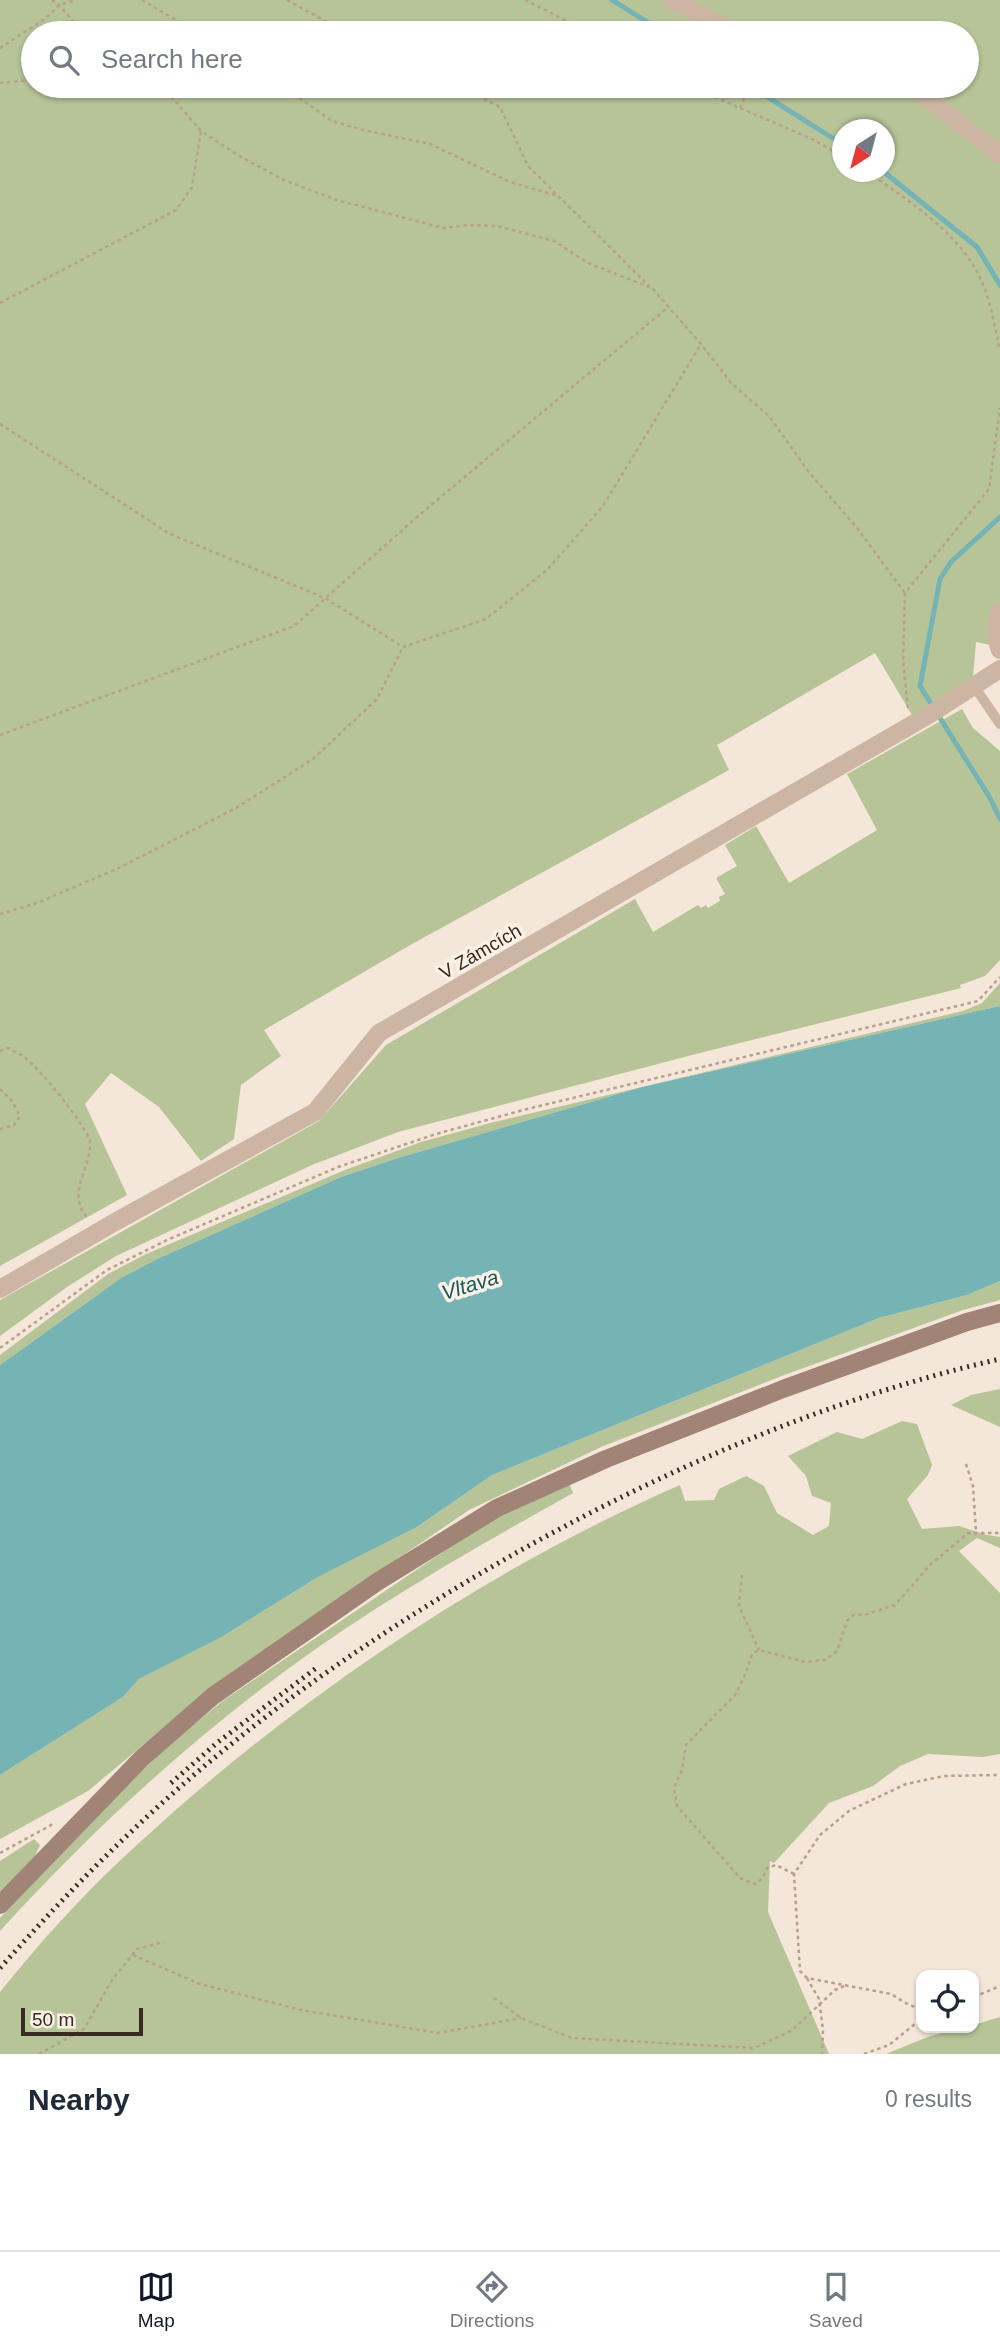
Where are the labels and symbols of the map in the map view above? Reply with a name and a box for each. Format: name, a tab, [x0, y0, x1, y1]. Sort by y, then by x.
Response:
north arrow	[832, 119, 895, 182]
street label: V Zámcích	[436, 920, 525, 983]
water label: Vltava	[439, 1265, 501, 1304]
scale bar	[21, 2005, 144, 2037]

